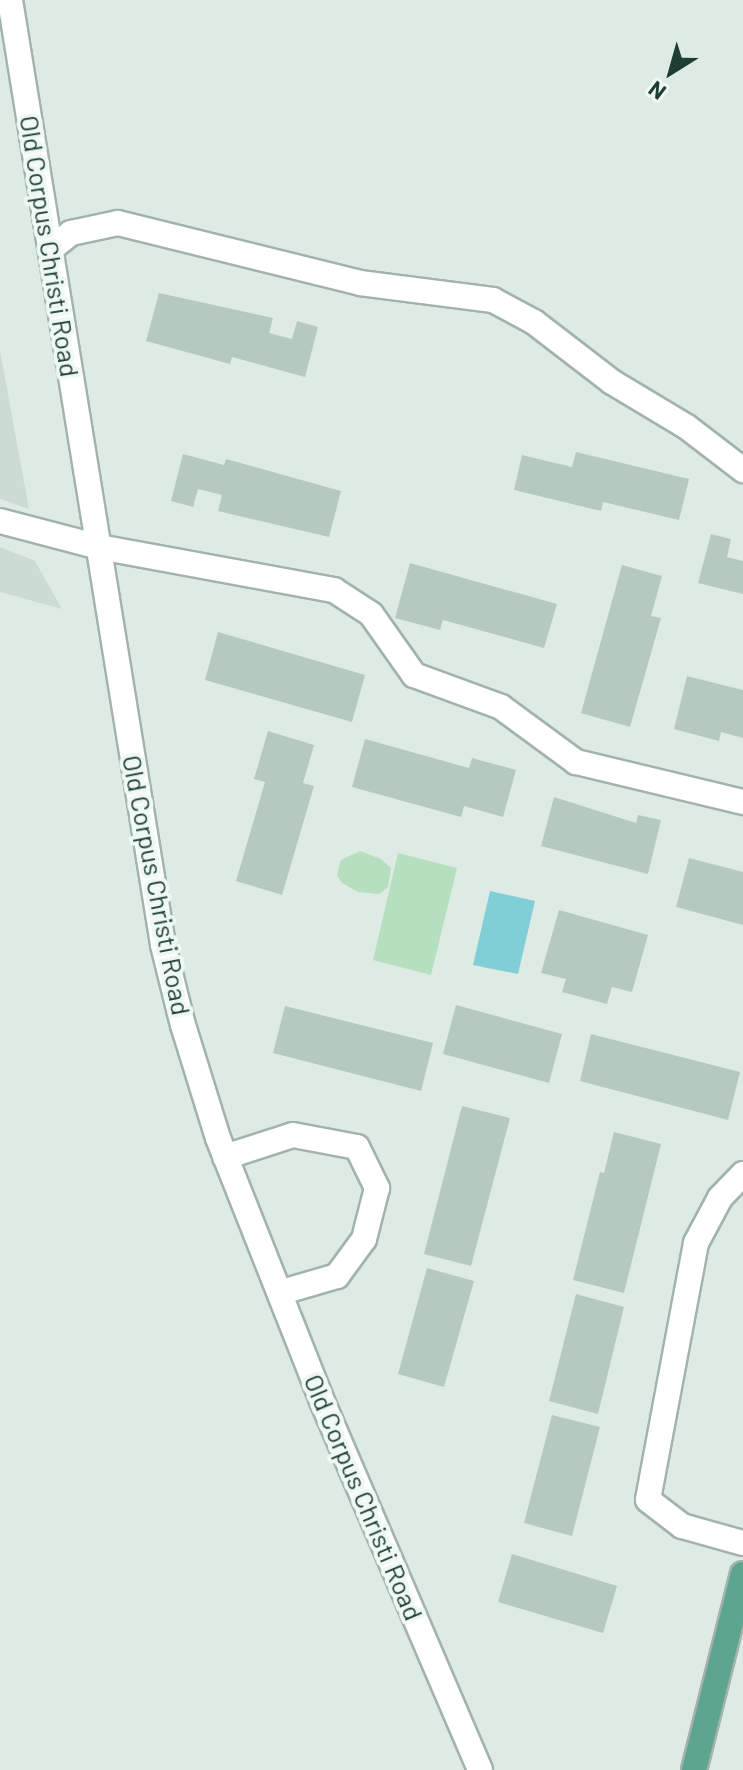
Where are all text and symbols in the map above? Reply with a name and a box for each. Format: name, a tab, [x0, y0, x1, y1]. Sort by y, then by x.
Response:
north arrow	[631, 32, 711, 112]
text: N	[643, 76, 670, 106]
street label: Old Corpus Christi Road	[14, 113, 86, 379]
street label: Old Corpus Christi Road	[116, 752, 198, 1018]
street label: Old Corpus Christi Road	[298, 1369, 430, 1625]

